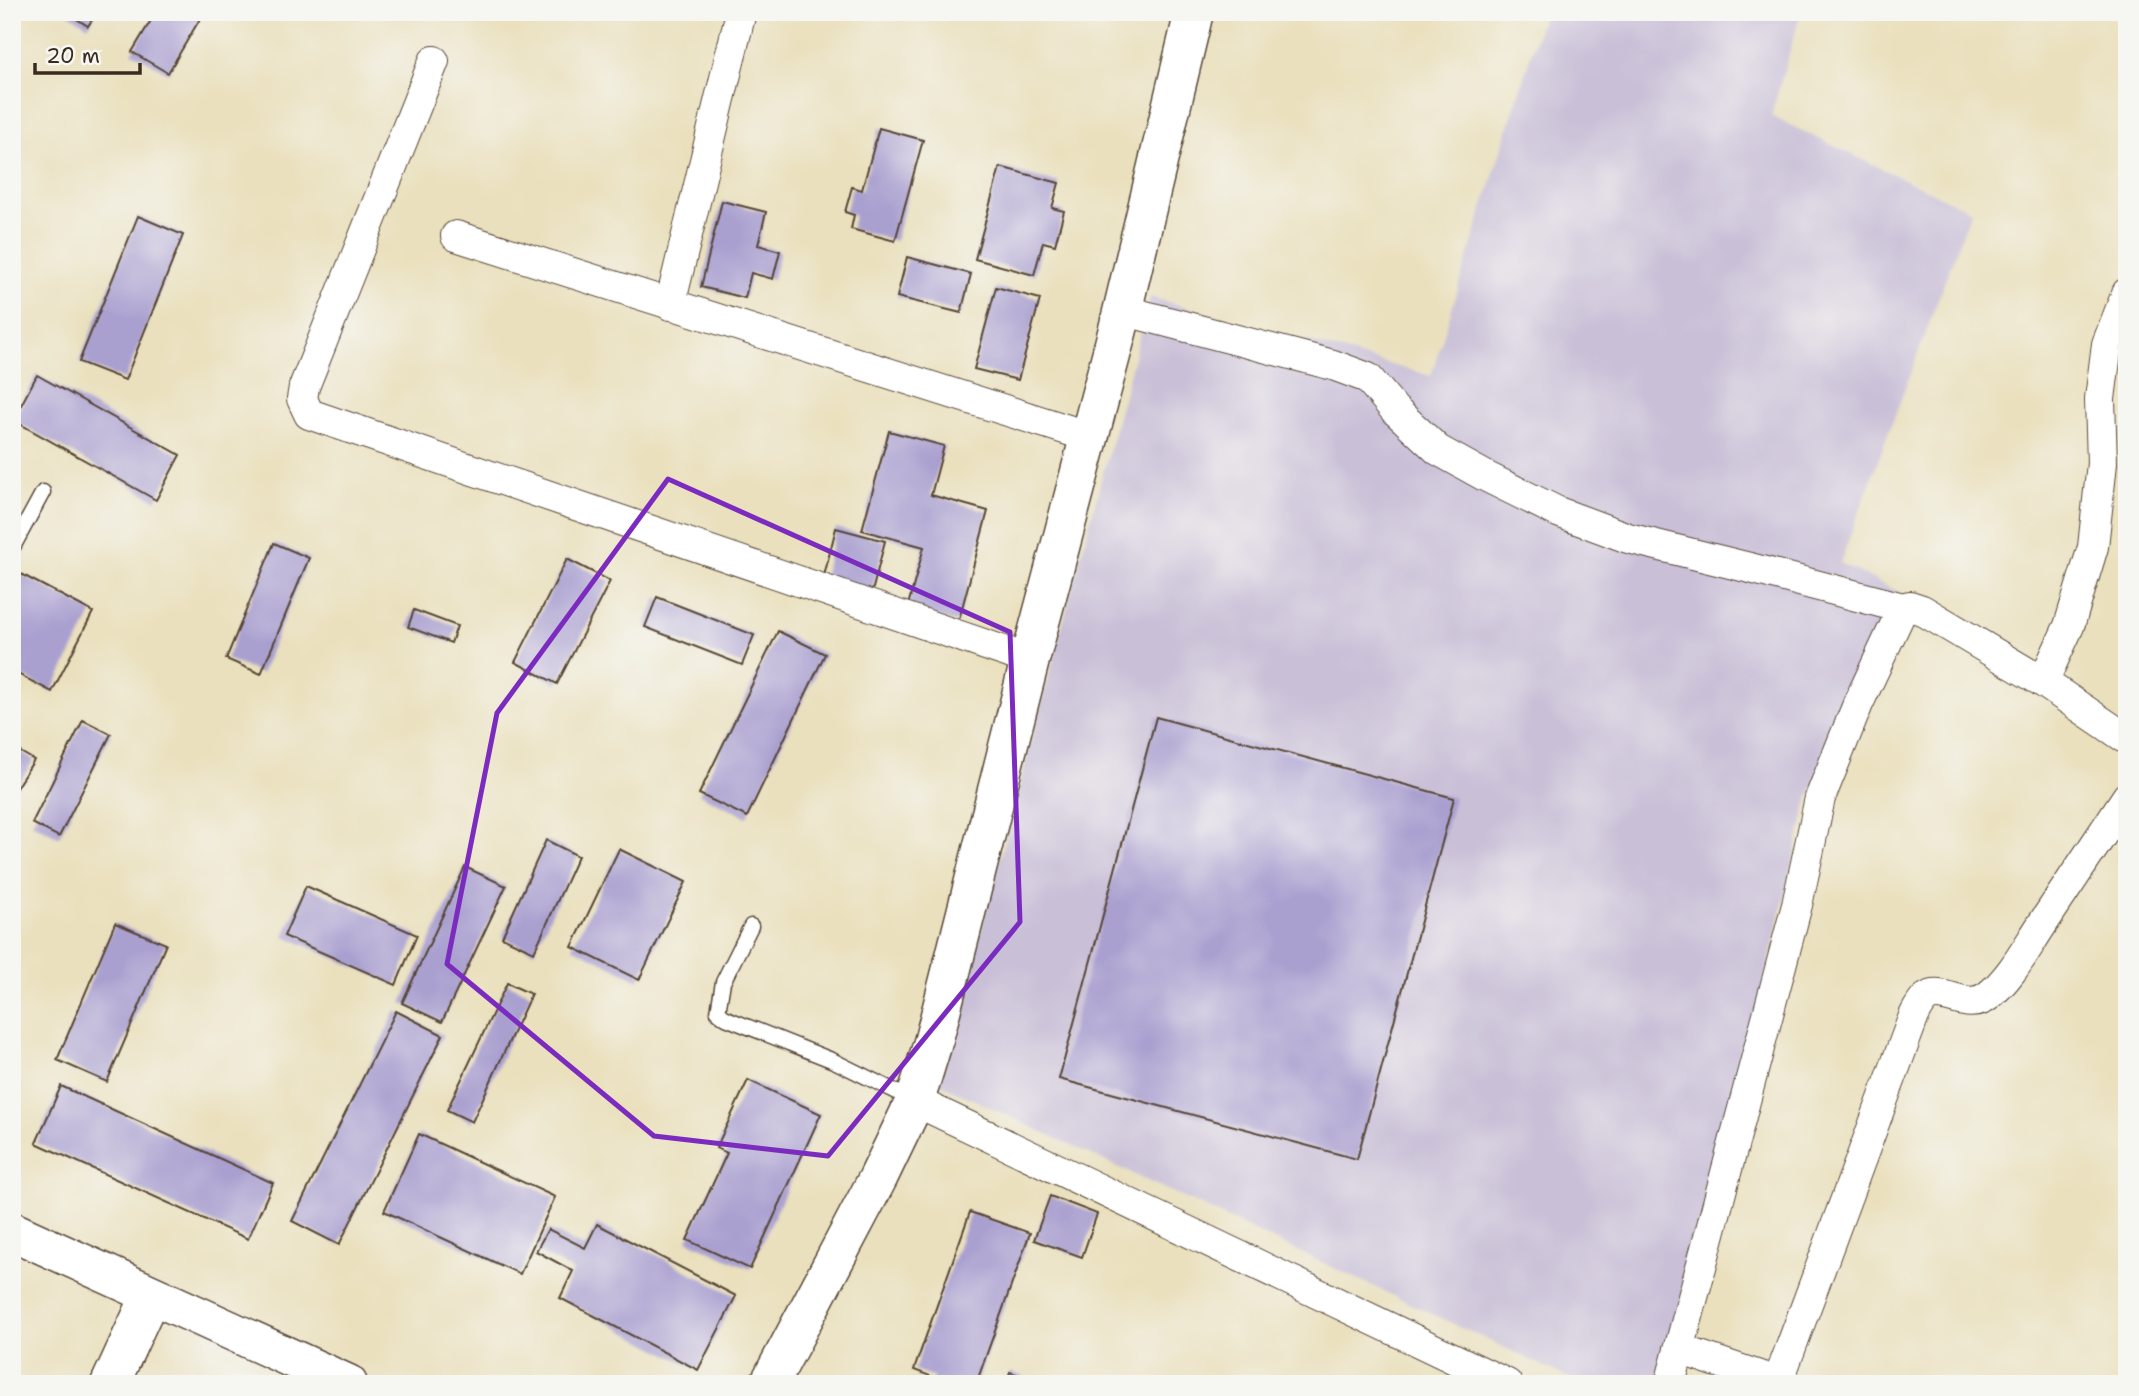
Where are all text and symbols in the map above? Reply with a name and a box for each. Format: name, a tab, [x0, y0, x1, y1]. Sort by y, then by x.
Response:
scale bar	[35, 32, 140, 76]
text: 20 m	[46, 42, 100, 70]

